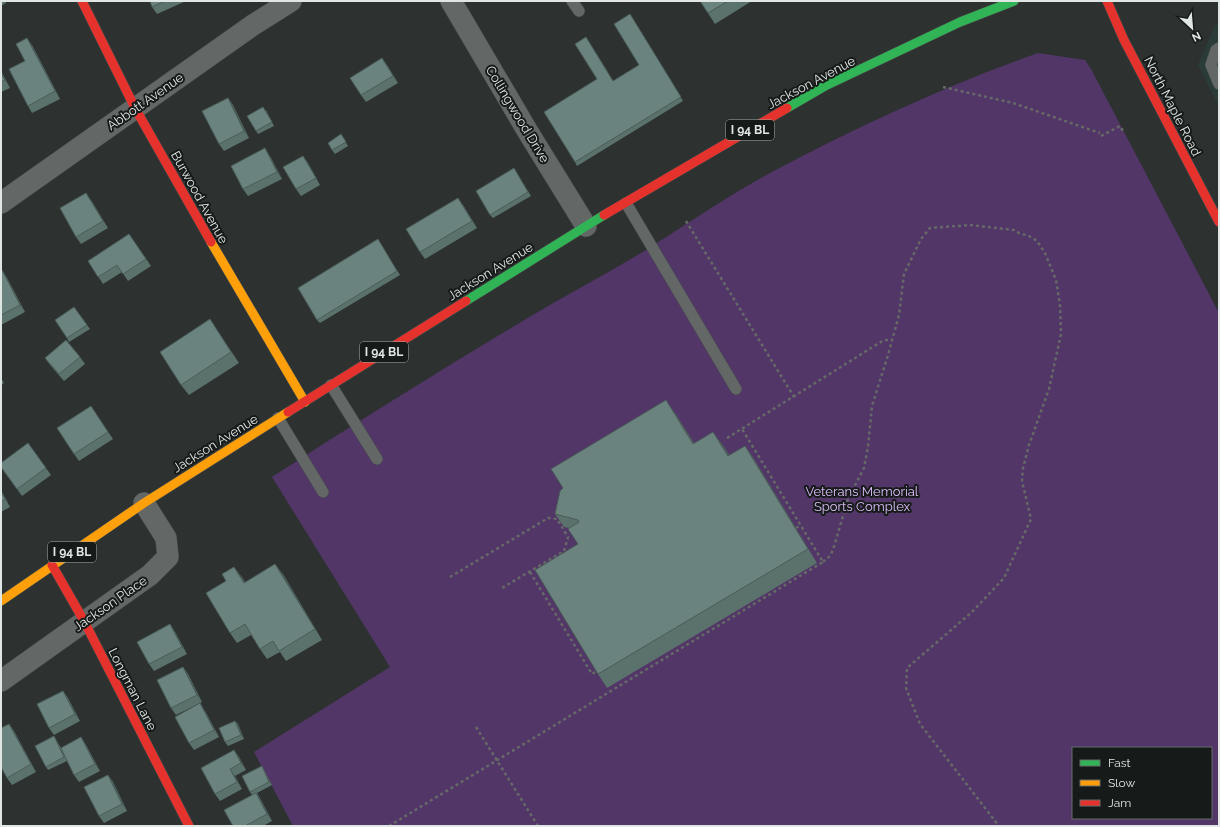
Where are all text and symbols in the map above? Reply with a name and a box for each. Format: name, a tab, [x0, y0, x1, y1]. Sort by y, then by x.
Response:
north arrow	[1172, 8, 1212, 48]
text: N	[1190, 29, 1203, 44]
street label: Jackson Avenue	[765, 53, 858, 112]
street label: North Maple Road	[1141, 54, 1204, 158]
street label: Collingwood Drive	[483, 63, 553, 166]
street label: Abbott Avenue	[104, 69, 187, 133]
road number: I 94 BL	[726, 120, 774, 140]
street label: Burwood Avenue	[168, 148, 231, 246]
street label: Jackson Avenue	[445, 239, 536, 304]
road number: I 94 BL	[360, 342, 408, 362]
street label: Jackson Avenue	[170, 411, 261, 476]
park label: Veterans Memorial Sports Complex	[806, 484, 919, 514]
road number: I 94 BL	[48, 542, 96, 562]
street label: Jackson Place	[71, 573, 150, 634]
street label: Longman Lane	[105, 645, 160, 733]
legend	[1072, 747, 1212, 819]
text: Fast	[1108, 756, 1131, 770]
text: Slow	[1108, 776, 1135, 790]
text: Jam	[1108, 796, 1131, 810]

